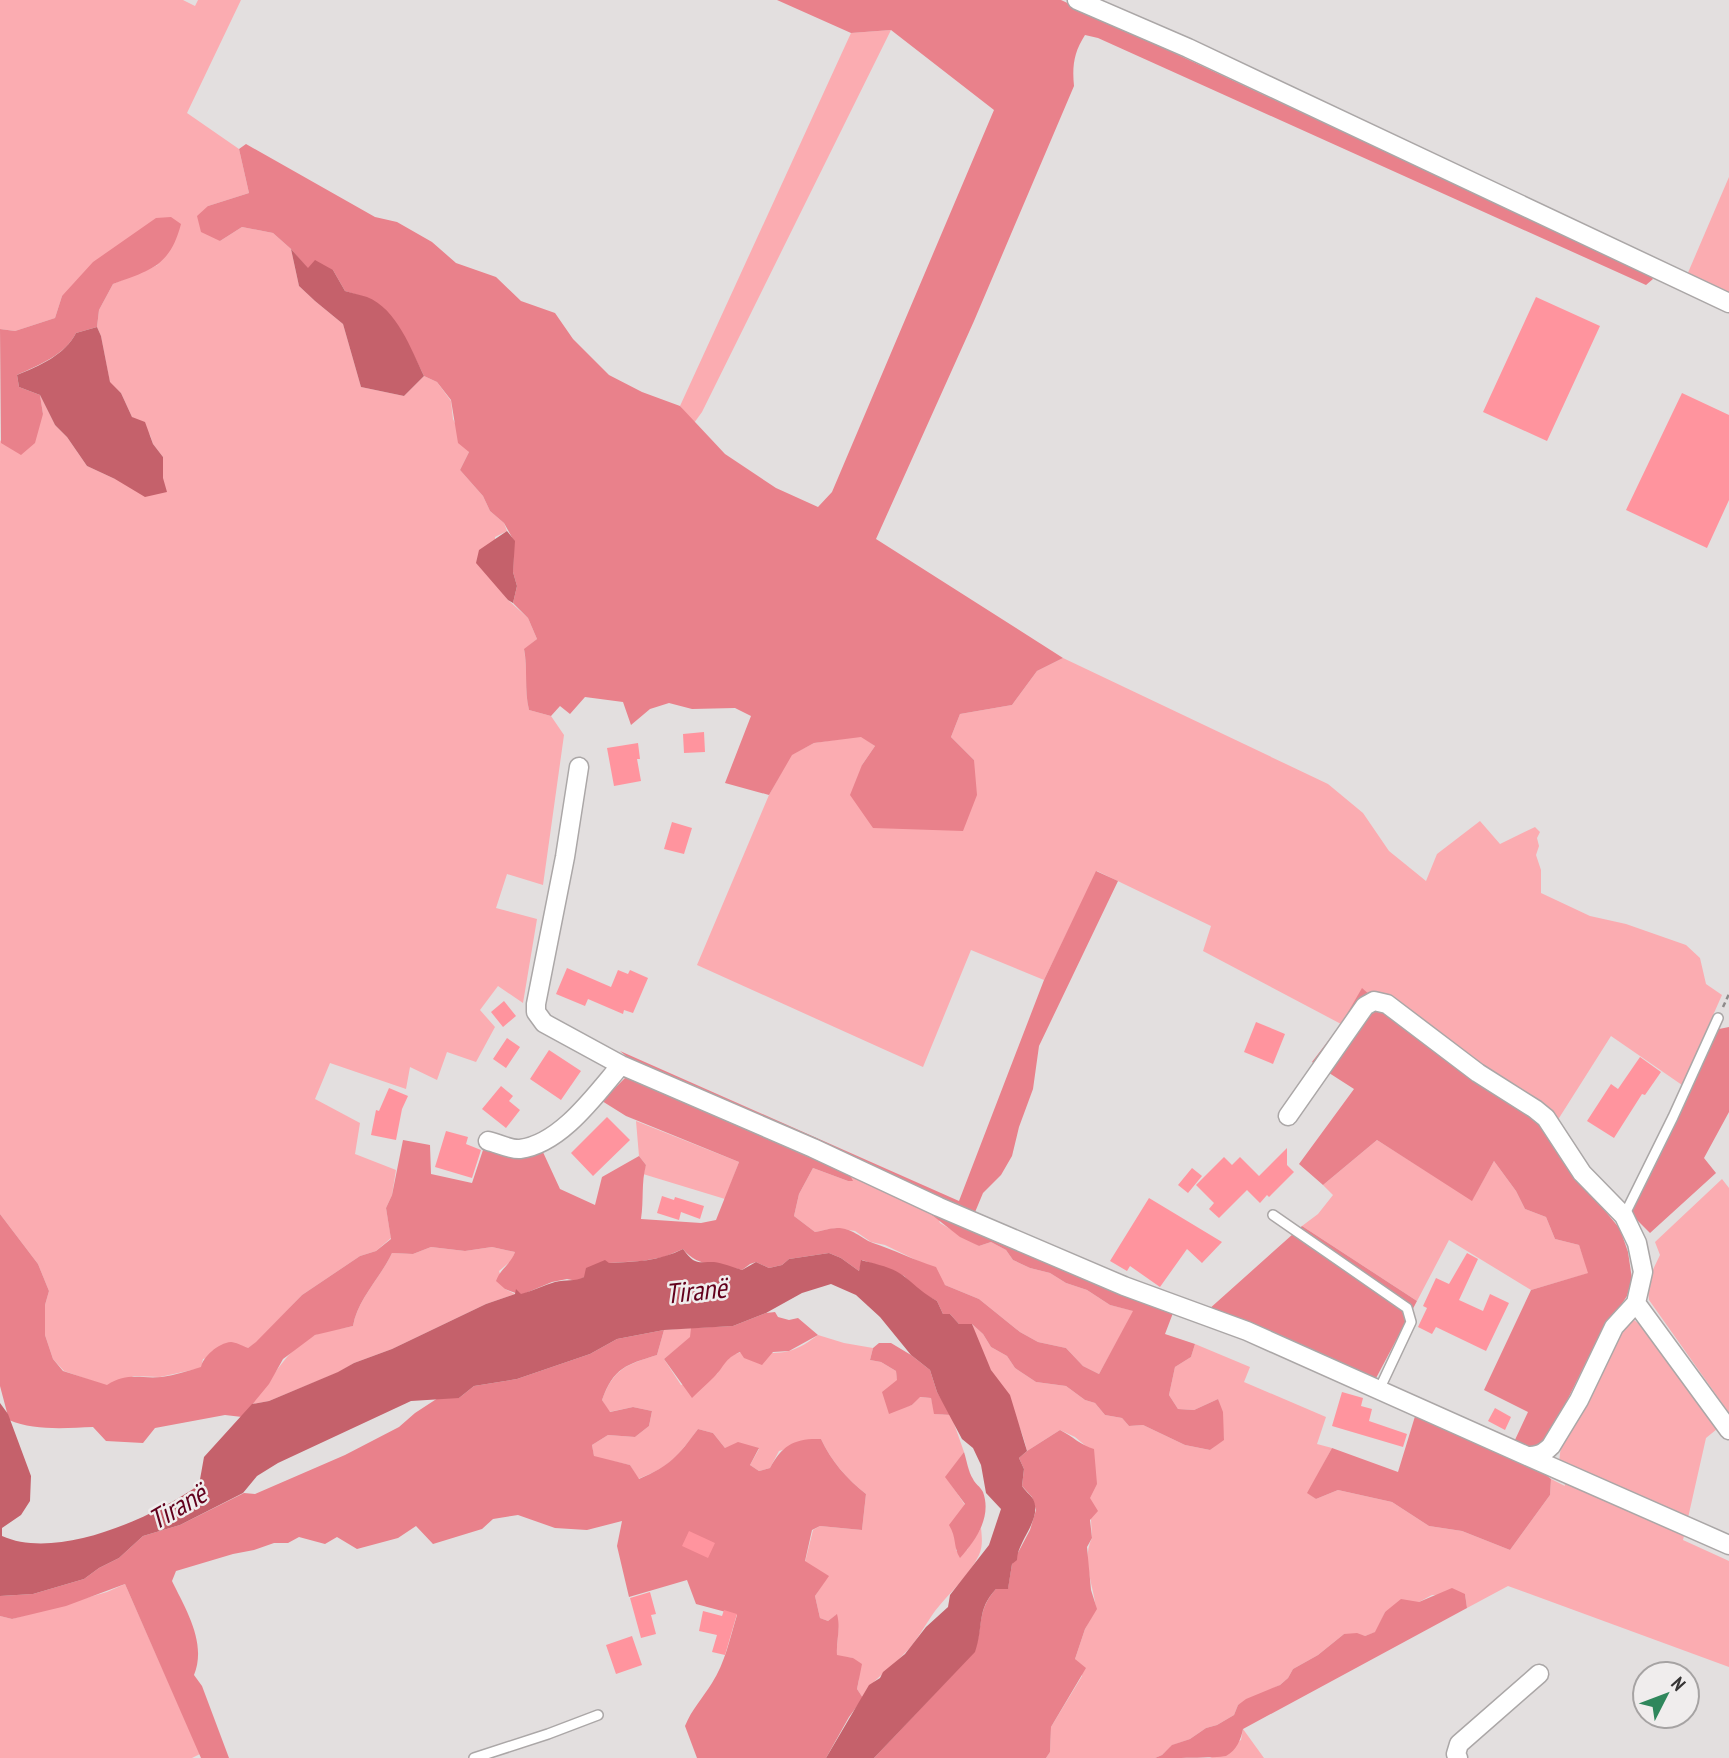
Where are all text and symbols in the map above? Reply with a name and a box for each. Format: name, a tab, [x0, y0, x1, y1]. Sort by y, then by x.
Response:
water label: Tiranë	[664, 1268, 732, 1312]
water label: Tiranë	[141, 1473, 216, 1537]
north arrow	[1631, 1660, 1701, 1730]
text: N	[1666, 1672, 1691, 1695]

